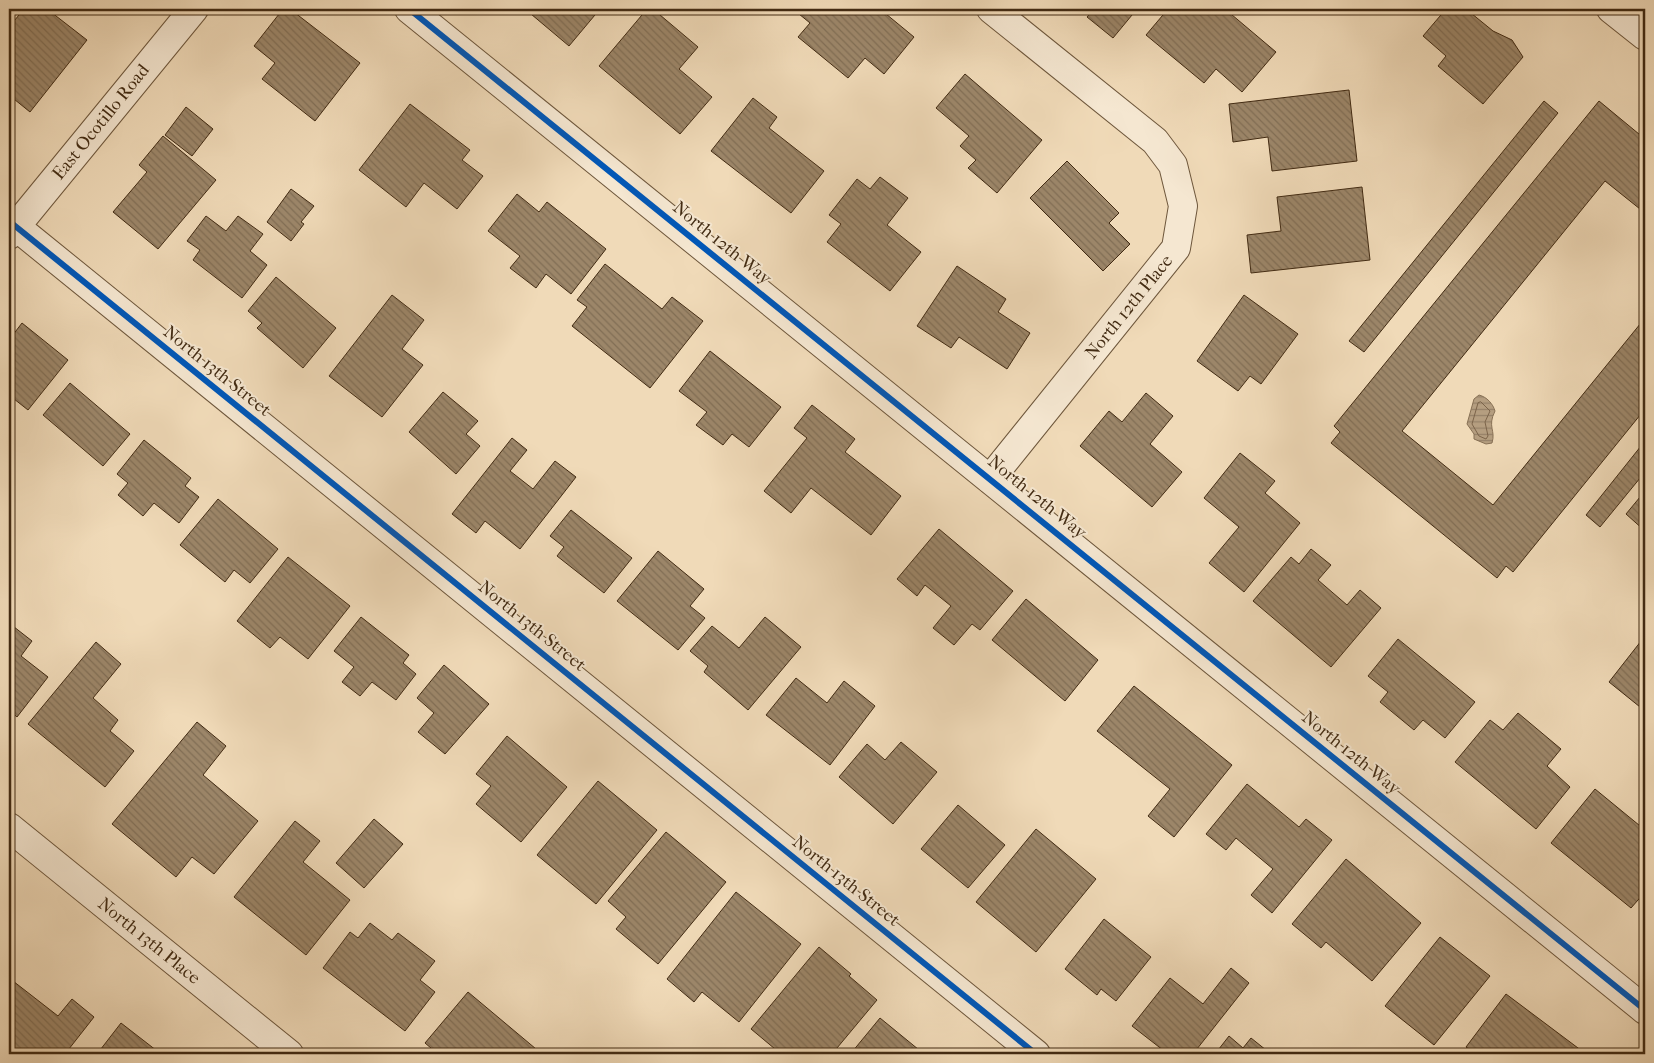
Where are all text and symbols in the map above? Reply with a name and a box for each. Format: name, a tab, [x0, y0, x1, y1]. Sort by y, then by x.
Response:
street label: East Ocotillo Road	[48, 60, 154, 184]
street label: North 12th Way	[669, 197, 777, 290]
street label: North 12th Place	[1081, 251, 1177, 363]
street label: North 13th Street	[159, 321, 275, 421]
street label: North 12th Way	[984, 451, 1092, 544]
street label: North 13th Street	[474, 576, 590, 676]
street label: North 12th Way	[1298, 707, 1406, 800]
street label: North 13th Street	[788, 831, 904, 931]
street label: North 13th Place	[94, 893, 205, 989]

